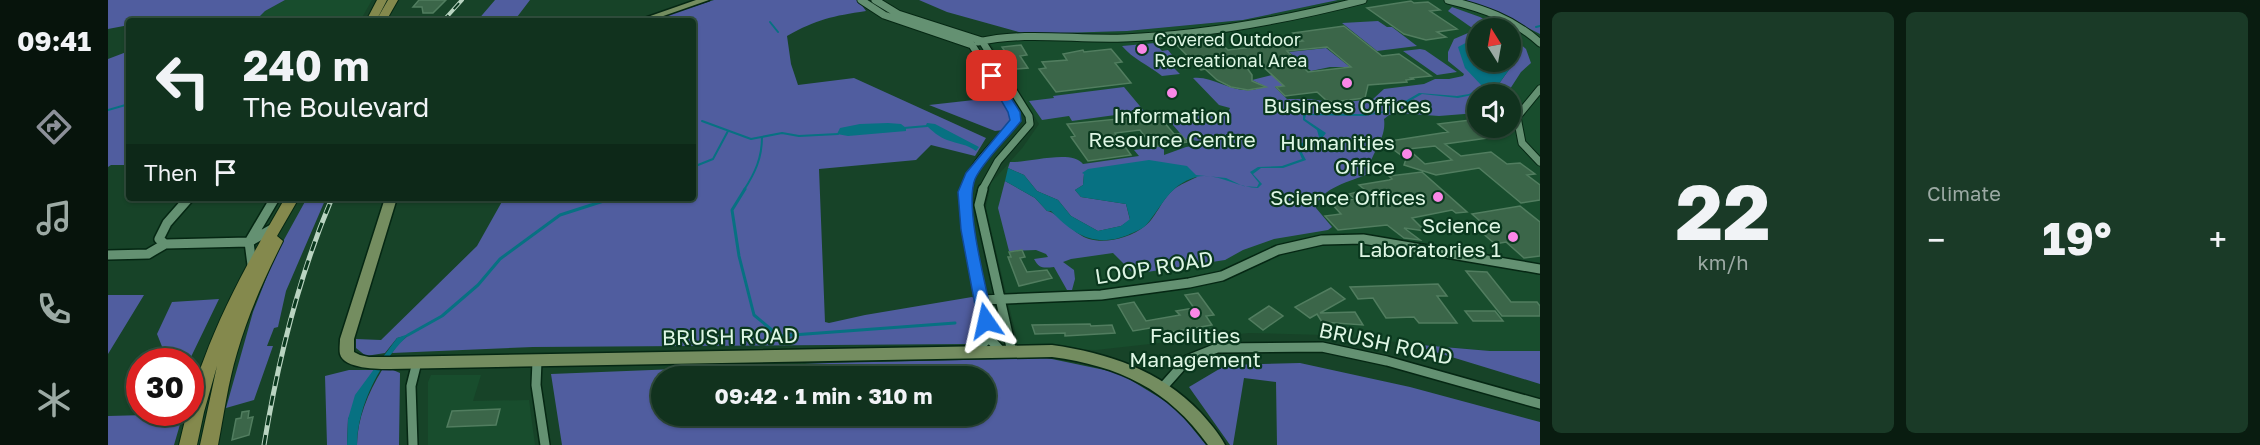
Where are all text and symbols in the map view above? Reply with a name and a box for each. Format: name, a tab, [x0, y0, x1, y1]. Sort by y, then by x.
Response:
north arrow	[1467, 18, 1521, 72]
map controls	[1467, 18, 1521, 138]
text: 09:41	[17, 25, 91, 57]
place label: Covered Outdoor Recreational Area	[1154, 28, 1307, 71]
text: 240 m	[243, 40, 369, 90]
icon: left	[144, 42, 222, 120]
marker: Covered Outdoor Recreational Area	[1135, 42, 1149, 56]
pin	[966, 50, 1017, 101]
icon: arrive	[975, 59, 1008, 92]
marker: Business Offices	[1340, 76, 1354, 90]
button: sound	[1467, 84, 1521, 138]
marker: Information Resource Centre	[1165, 86, 1179, 100]
text: The Boulevard	[243, 91, 429, 123]
place label: Business Offices	[1263, 92, 1431, 118]
place label: Information Resource Centre	[1088, 102, 1256, 152]
icon: directions	[33, 106, 75, 148]
place label: Humanities Office	[1280, 129, 1395, 179]
marker: Humanities Office	[1400, 147, 1414, 161]
icon: arrive	[209, 156, 242, 189]
text: Then	[144, 159, 197, 186]
text: 22	[1675, 164, 1771, 257]
text: Climate	[1927, 181, 2001, 205]
place label: Science Offices	[1270, 184, 1426, 210]
marker: Science Offices	[1431, 190, 1445, 204]
icon: music	[33, 197, 75, 239]
text: 19°	[2042, 211, 2112, 265]
place label: Science Laboratories 1	[1358, 212, 1501, 262]
text: −	[1927, 220, 1945, 259]
text: +	[2209, 220, 2227, 259]
marker: Science Laboratories 1	[1506, 230, 1520, 244]
street label: LOOP ROAD	[1093, 245, 1215, 289]
text: km/h	[1698, 250, 1748, 274]
icon: phone	[33, 288, 75, 330]
position arrow	[954, 289, 1018, 353]
marker: Facilities Management	[1188, 306, 1202, 320]
street label: BRUSH ROAD	[1317, 316, 1455, 370]
street label: BRUSH ROAD	[662, 322, 798, 350]
place label: Facilities Management	[1129, 322, 1261, 372]
speed limit sign: 30	[126, 348, 204, 426]
icon: climate	[33, 379, 75, 421]
text: 09:42 · 1 min · 310 m	[715, 382, 932, 409]

